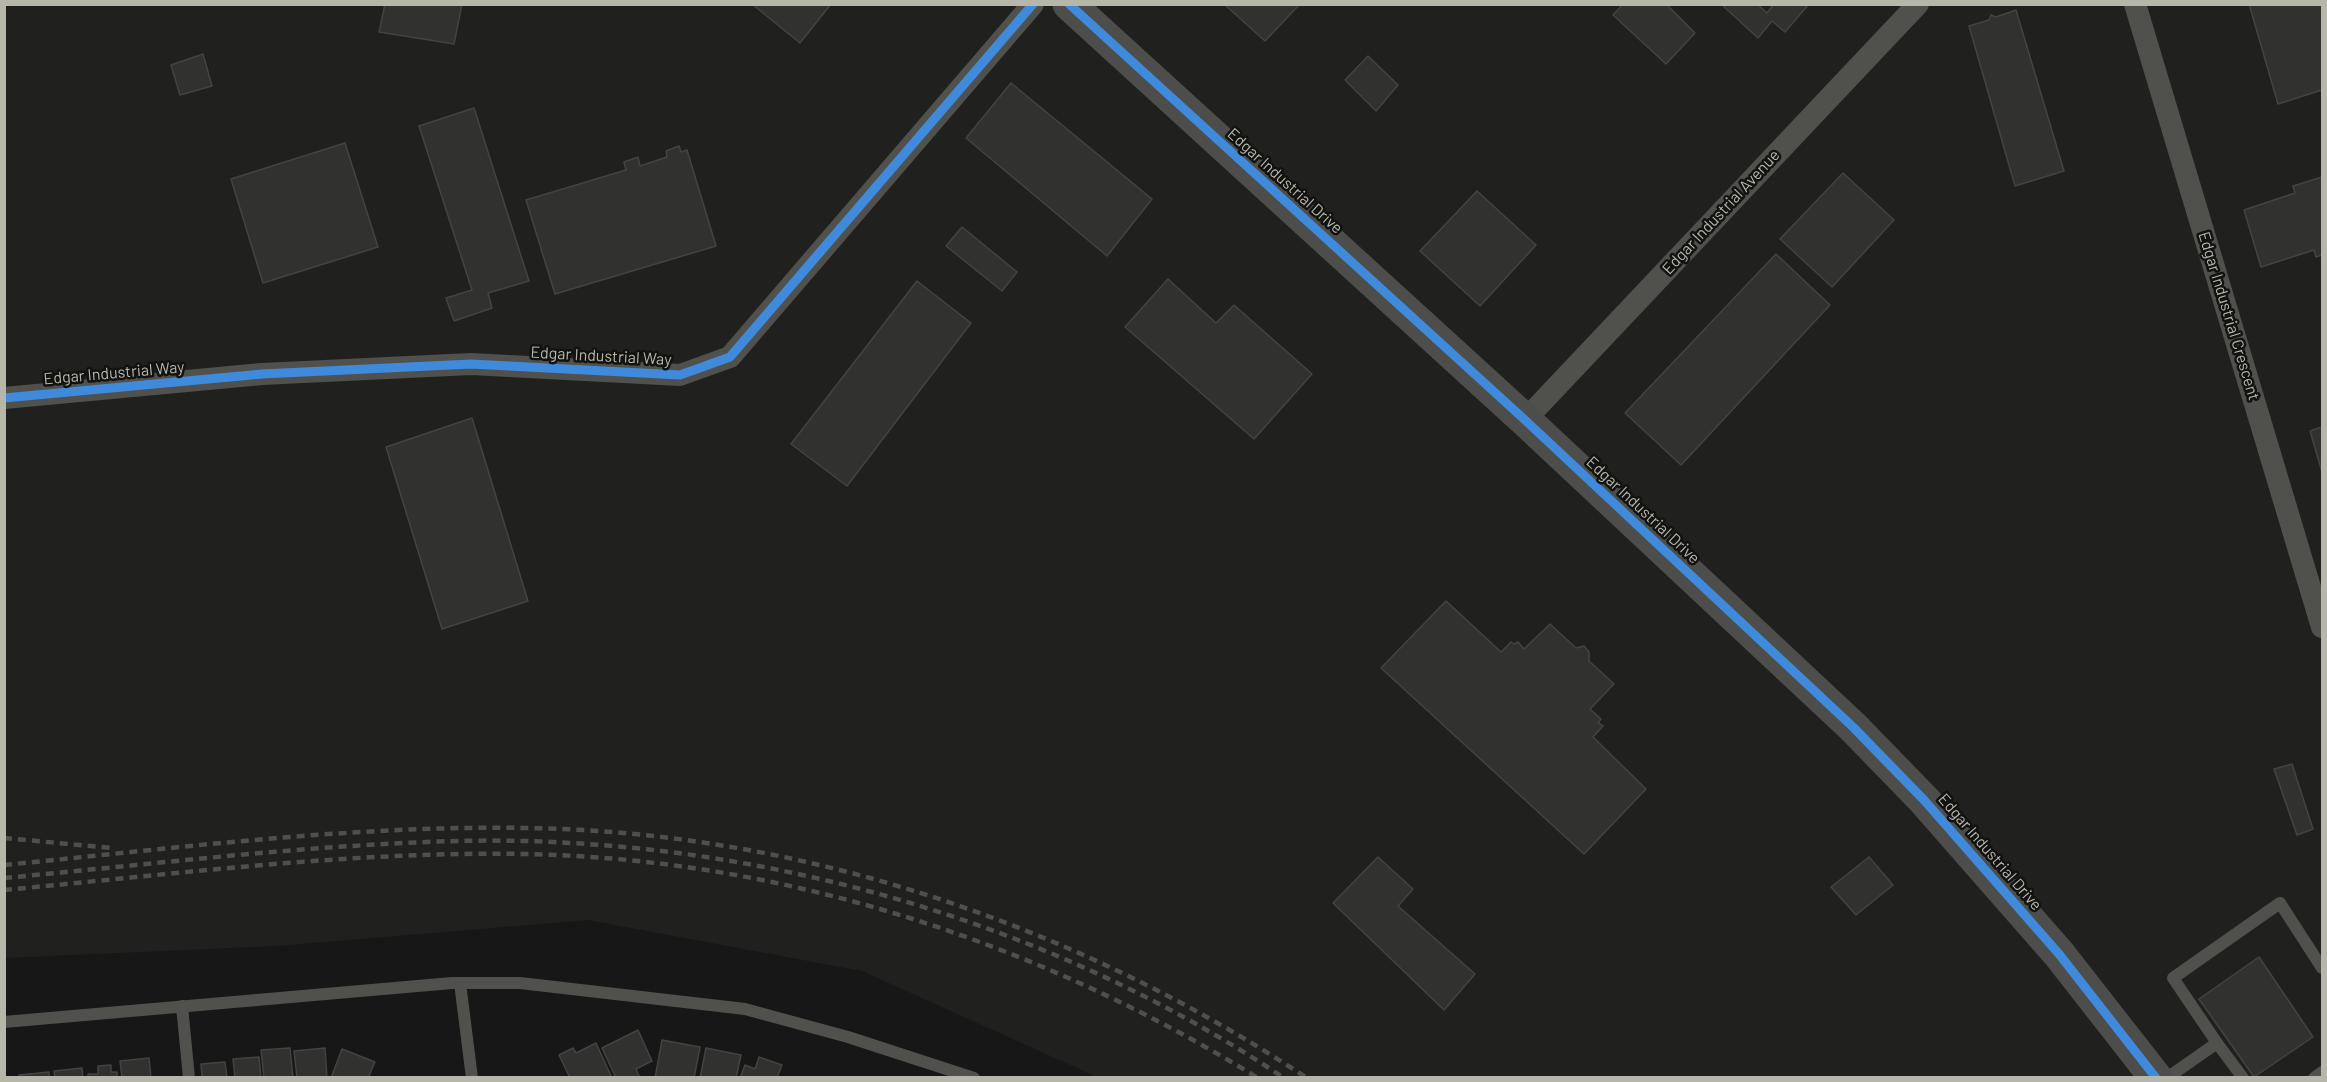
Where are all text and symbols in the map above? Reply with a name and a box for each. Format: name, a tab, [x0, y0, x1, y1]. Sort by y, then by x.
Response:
street label: Edgar Industrial Drive	[1223, 124, 1347, 238]
street label: Edgar Industrial Avenue	[1658, 146, 1784, 278]
street label: Edgar Industrial Crescent	[2194, 229, 2264, 403]
street label: Edgar Industrial Way	[530, 343, 672, 369]
street label: Edgar Industrial Way	[43, 357, 185, 389]
street label: Edgar Industrial Drive	[1582, 452, 1704, 568]
street label: Edgar Industrial Drive	[1934, 790, 2046, 914]

